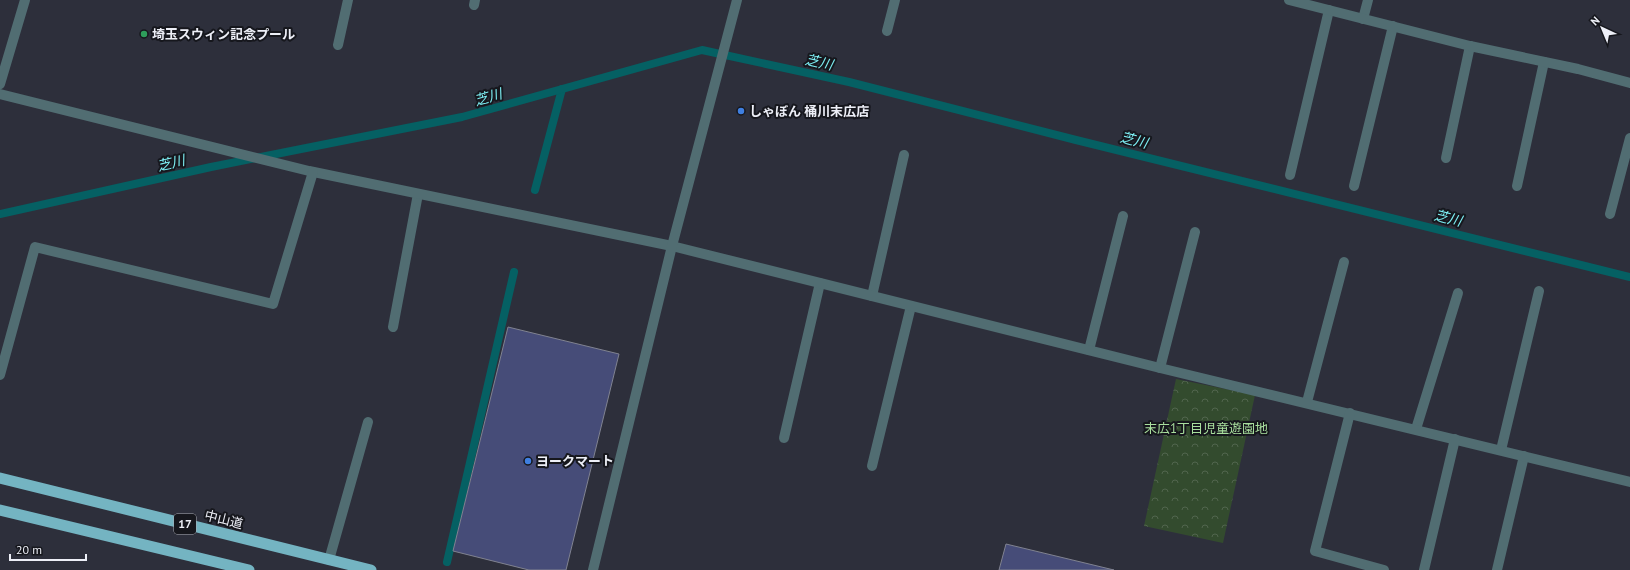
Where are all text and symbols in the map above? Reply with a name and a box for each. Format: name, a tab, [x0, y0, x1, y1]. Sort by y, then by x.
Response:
north arrow	[1582, 8, 1622, 48]
text: N	[1588, 13, 1603, 28]
place label: 埼玉スウィン記念プール	[152, 26, 295, 43]
marker: 埼玉スウィン記念プール	[139, 29, 149, 39]
water label: 芝川	[803, 50, 837, 74]
water label: 芝川	[472, 84, 506, 110]
place label: しゃぼん 桶川末広店	[749, 103, 869, 120]
marker: しゃぼん 桶川末広店	[736, 106, 746, 116]
water label: 芝川	[1118, 128, 1152, 153]
water label: 芝川	[155, 151, 189, 175]
water label: 芝川	[1432, 206, 1466, 231]
park label: 末広1丁目児童遊園地	[1144, 420, 1268, 437]
place label: ヨークマート	[536, 453, 614, 470]
marker: ヨークマート	[523, 456, 533, 466]
street label: 中山道	[203, 507, 245, 532]
road number: 17	[174, 514, 196, 534]
scale bar	[10, 536, 86, 562]
text: 20 m	[16, 542, 42, 557]

